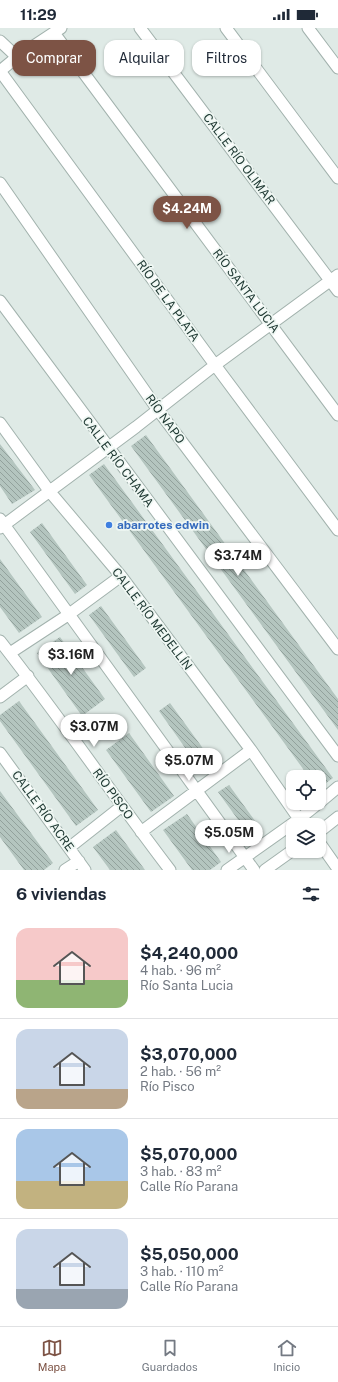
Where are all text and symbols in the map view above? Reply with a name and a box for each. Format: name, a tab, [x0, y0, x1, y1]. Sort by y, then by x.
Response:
text: 11:29	[20, 6, 57, 23]
chip: Comprar	[12, 40, 96, 76]
chip: Alquilar	[104, 40, 184, 76]
chip: Filtros	[192, 40, 261, 76]
street label: CALLE RÍO OLIMAR	[200, 111, 278, 207]
pin: $4.24M	[154, 196, 220, 230]
text: $4.24M	[162, 201, 212, 216]
street label: RÍO SANTA LUCIA	[210, 246, 282, 336]
street label: RÍO DE LA PLATA	[134, 258, 203, 345]
street label: RÍO NAPO	[142, 392, 188, 446]
street label: CALLE RÍO CHAMA	[80, 414, 157, 510]
place label: abarrotes edwin	[117, 518, 209, 532]
marker: abarrotes edwin	[104, 520, 114, 530]
pin: $3.74M	[205, 543, 271, 577]
text: $3.74M	[214, 548, 262, 563]
street label: CALLE RÍO MEDELLÍN	[109, 565, 195, 673]
pin: $3.16M	[38, 642, 104, 676]
text: $3.16M	[47, 647, 95, 662]
pin: $3.07M	[61, 714, 127, 748]
text: $3.07M	[69, 719, 119, 734]
pin: $5.07M	[156, 748, 222, 782]
text: $5.07M	[164, 753, 214, 768]
street label: RÍO PISCO	[90, 766, 136, 822]
street label: CALLE RÍO ACRE	[9, 768, 77, 854]
map controls	[286, 770, 326, 858]
button: locate	[286, 770, 326, 810]
button: layers	[286, 818, 326, 858]
pin: $5.05M	[196, 820, 262, 854]
text: $5.05M	[204, 825, 254, 840]
icon: filters	[300, 883, 322, 905]
text: 6 viviendas	[16, 884, 107, 904]
text: $4,240,000	[140, 943, 238, 963]
icon: home	[48, 944, 96, 992]
text: 4 hab. · 96 m²	[140, 963, 221, 978]
text: Río Santa Lucia	[140, 978, 233, 993]
text: $3,070,000	[140, 1044, 237, 1064]
icon: home	[48, 1045, 96, 1093]
text: 2 hab. · 56 m²	[140, 1064, 221, 1079]
text: Río Pisco	[140, 1079, 195, 1094]
text: $5,070,000	[140, 1144, 237, 1164]
icon: home	[48, 1145, 96, 1193]
text: 3 hab. · 83 m²	[140, 1164, 222, 1179]
text: Calle Río Parana	[140, 1179, 238, 1194]
text: $5,050,000	[140, 1244, 239, 1264]
icon: home	[48, 1245, 96, 1293]
text: 3 hab. · 110 m²	[140, 1264, 224, 1279]
text: Calle Río Parana	[140, 1279, 238, 1294]
tab: Mapa	[38, 1337, 66, 1373]
tab: Guardados	[142, 1337, 198, 1373]
tab: Inicio	[273, 1337, 300, 1373]

